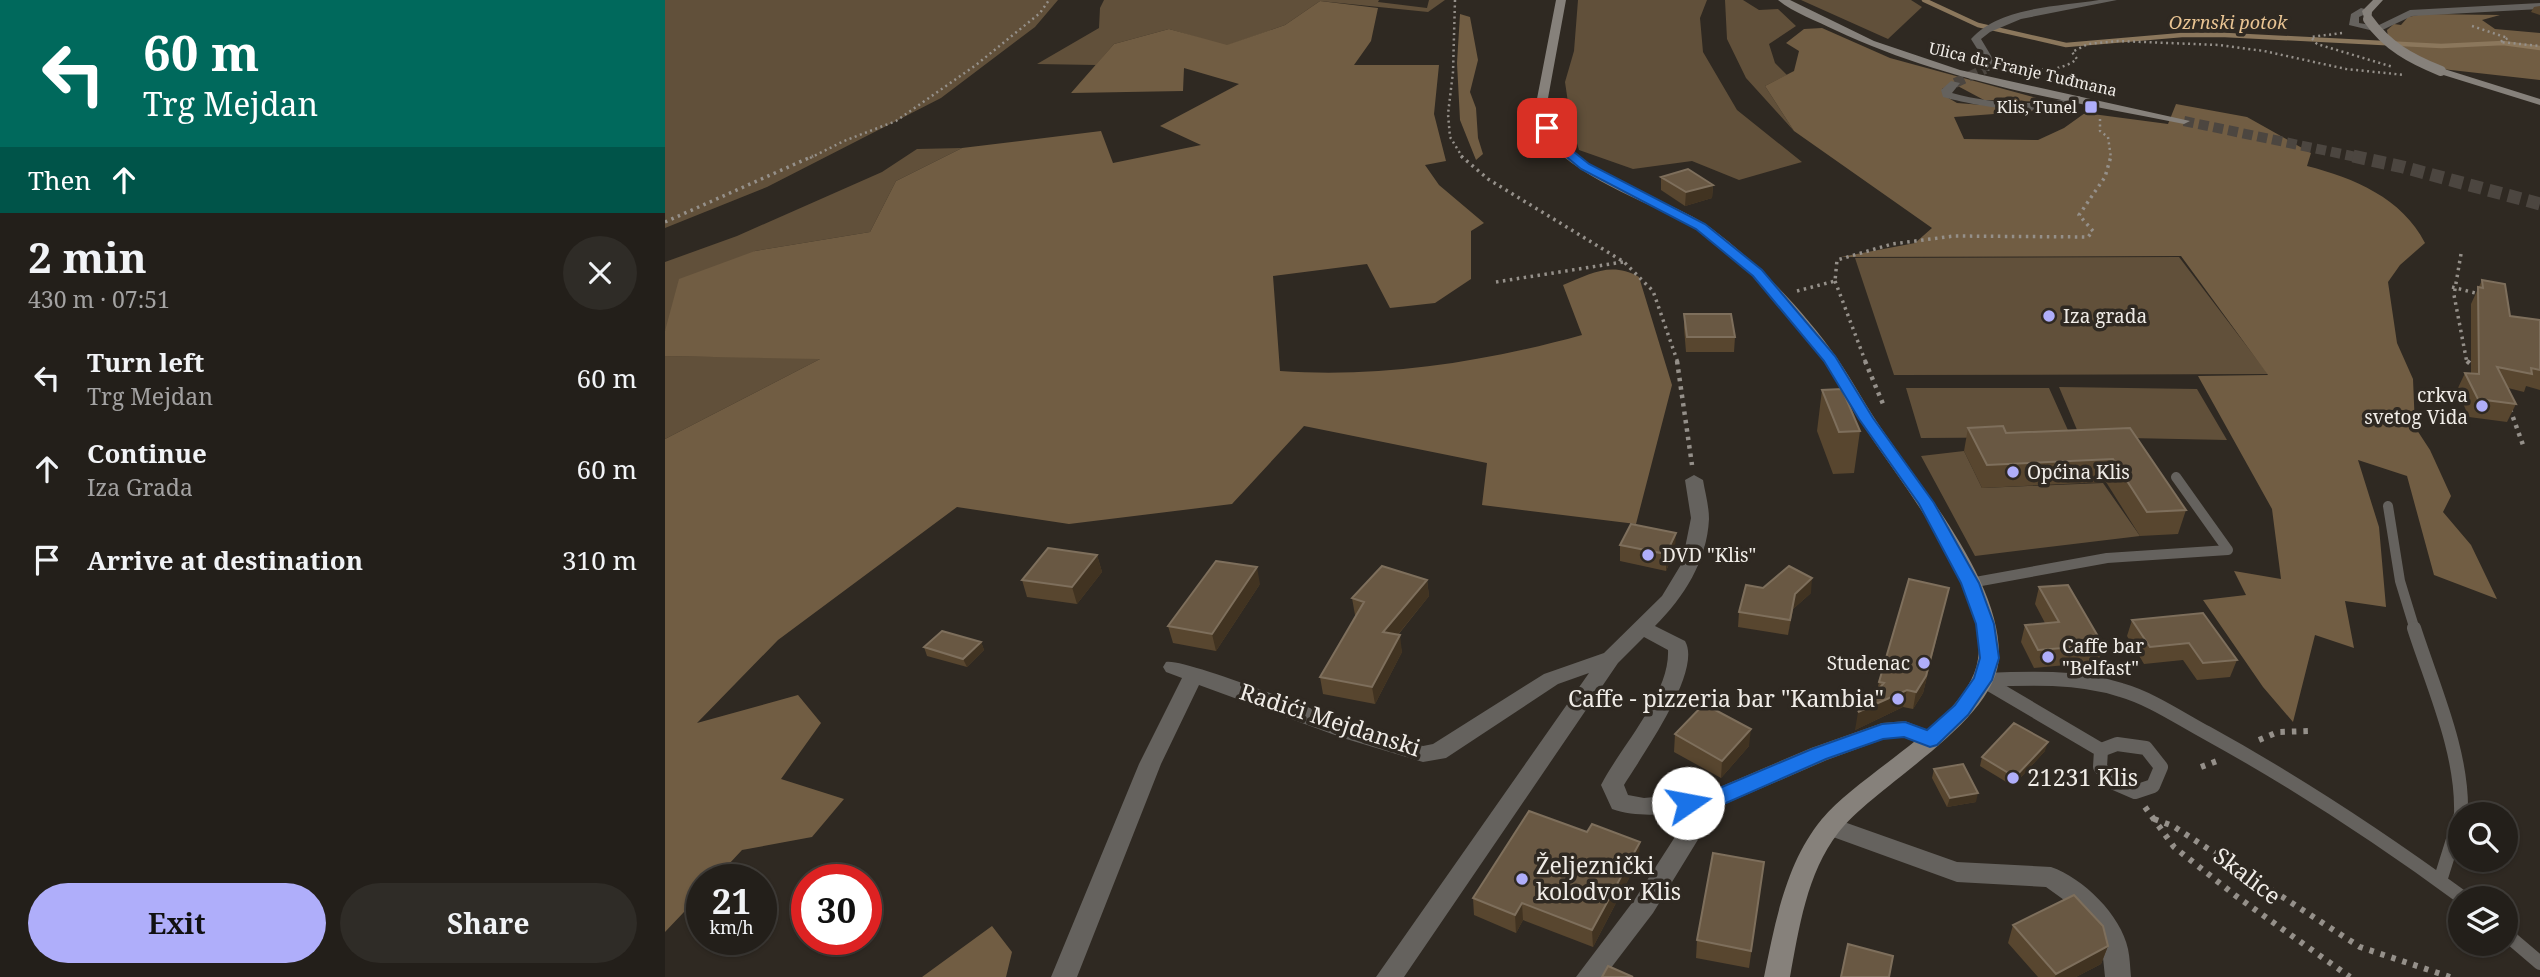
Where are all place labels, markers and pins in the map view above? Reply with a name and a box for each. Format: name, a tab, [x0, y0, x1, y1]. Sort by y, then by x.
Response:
place label: Klis, Tunel	[1997, 96, 2077, 118]
pin	[1517, 98, 1577, 158]
marker: Klis, Tunel	[2083, 99, 2099, 115]
place label: Iza grada	[2063, 303, 2147, 329]
marker: Iza grada	[2041, 308, 2057, 324]
place label: crkva svetog Vida	[2364, 382, 2468, 430]
marker: crkva svetog Vida	[2474, 398, 2490, 414]
place label: Općina Klis	[2027, 459, 2130, 485]
marker: Općina Klis	[2005, 464, 2021, 480]
place label: DVD "Klis"	[1662, 542, 1756, 568]
marker: DVD "Klis"	[1640, 547, 1656, 563]
place label: Caffe bar "Belfast"	[2062, 633, 2144, 681]
marker: Caffe bar "Belfast"	[2040, 649, 2056, 665]
place label: Studenac	[1827, 650, 1910, 676]
marker: Studenac	[1916, 655, 1932, 671]
place label: Caffe - pizzeria bar "Kambia"	[1568, 682, 1884, 714]
marker: Caffe - pizzeria bar "Kambia"	[1890, 691, 1906, 707]
place label: 21231 Klis	[2027, 761, 2138, 793]
marker: 21231 Klis	[2005, 770, 2021, 786]
place label: Željeznički kolodvor Klis	[1536, 849, 1681, 907]
marker: Željeznički kolodvor Klis	[1514, 871, 1530, 887]

